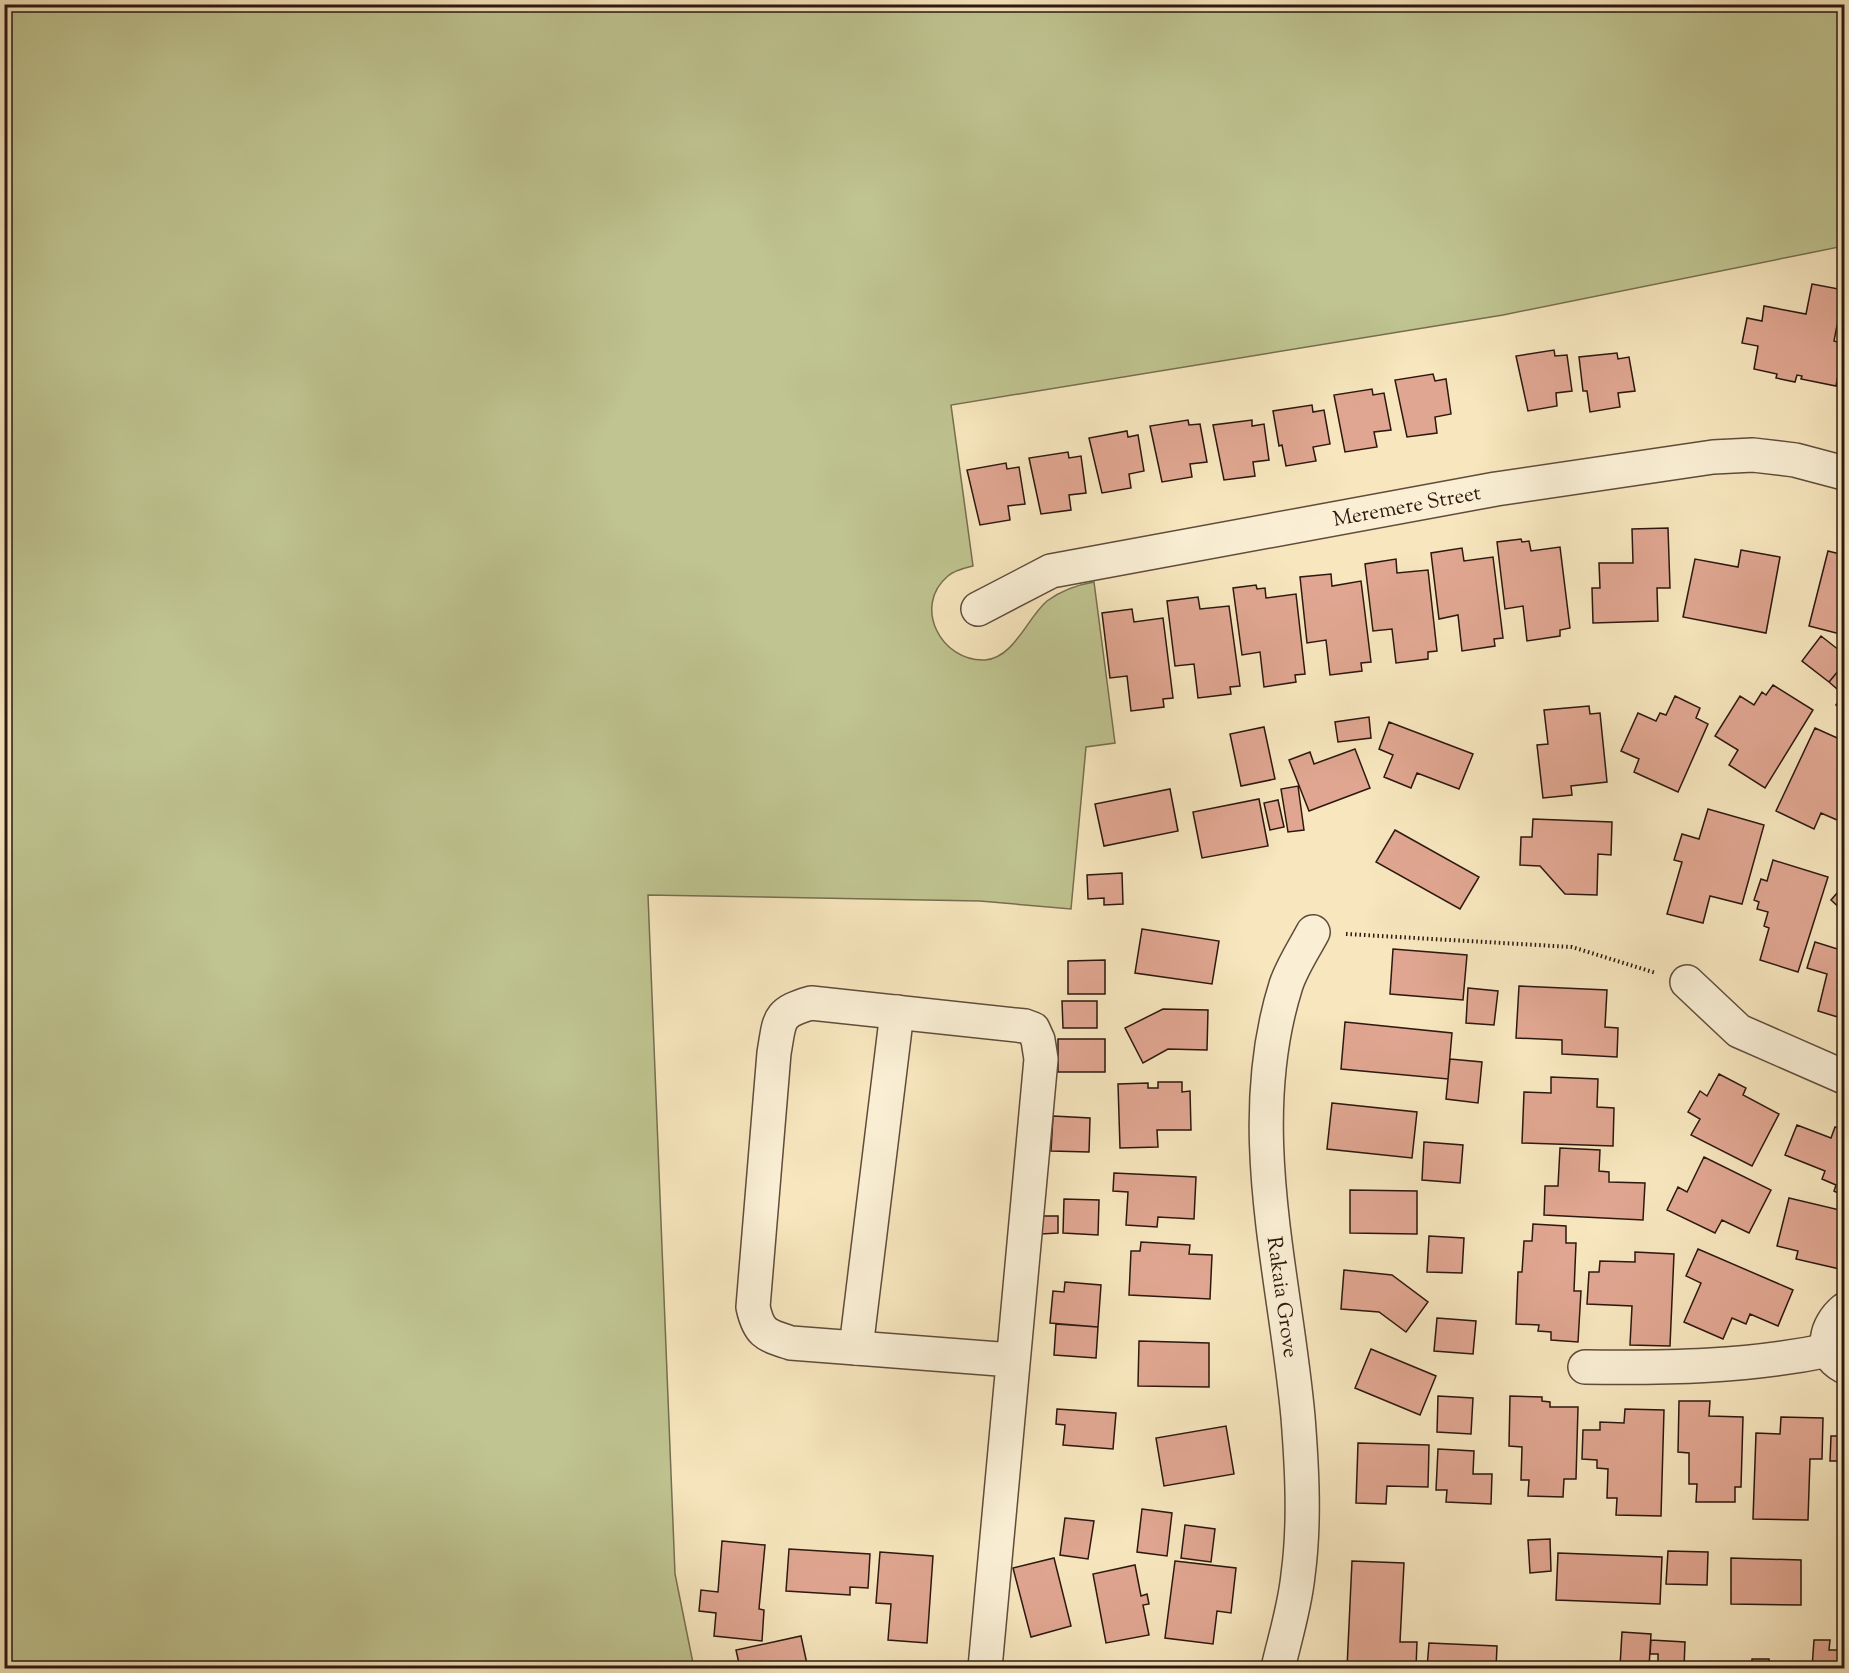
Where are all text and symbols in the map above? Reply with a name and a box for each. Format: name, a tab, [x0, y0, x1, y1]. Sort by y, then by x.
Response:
street label: Meremere Street	[1331, 479, 1483, 536]
street label: Rakaia Grove	[1258, 1235, 1304, 1360]

